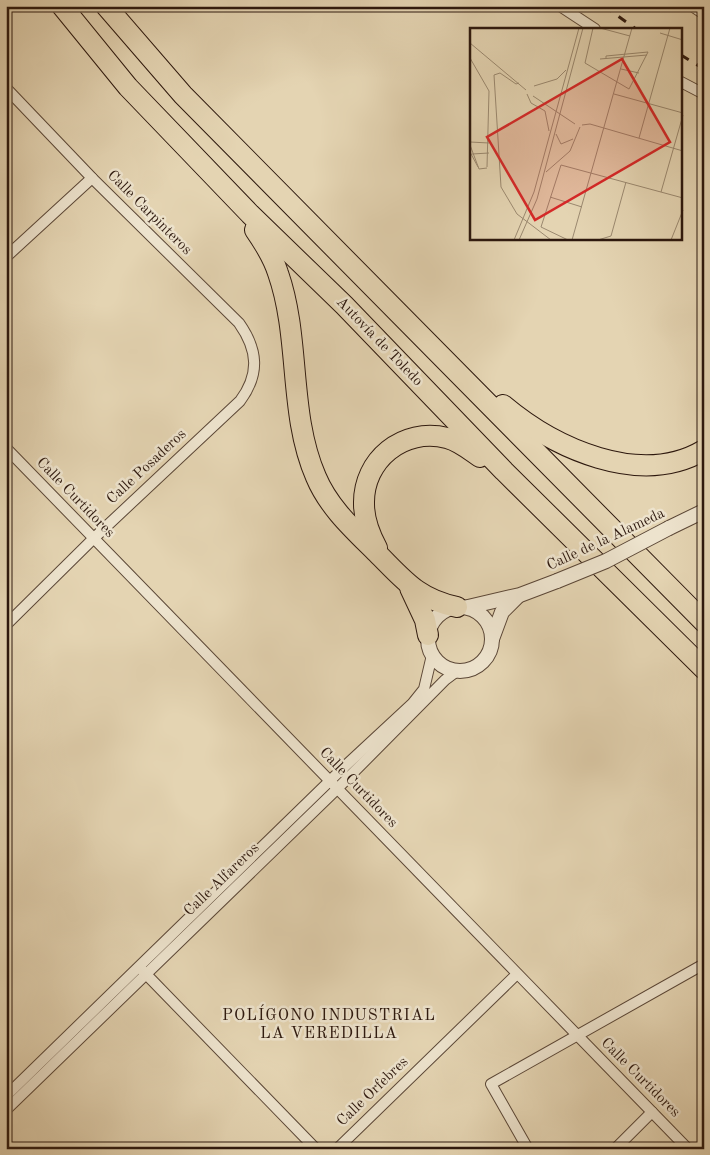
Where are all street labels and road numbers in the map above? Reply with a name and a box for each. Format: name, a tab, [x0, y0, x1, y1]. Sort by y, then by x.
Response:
street label: Calle Carpinteros	[104, 168, 194, 258]
street label: Autovía de Toledo	[333, 295, 425, 389]
street label: Calle Posaderos	[104, 427, 190, 507]
street label: Calle Curtidores	[33, 455, 117, 541]
street label: Calle de la Alameda	[545, 506, 668, 574]
street label: Calle Curtidores	[316, 745, 400, 831]
street label: Calle Alfareros	[182, 841, 262, 919]
street label: Calle Curtidores	[598, 1036, 682, 1120]
street label: Calle Orfebres	[335, 1055, 411, 1129]

